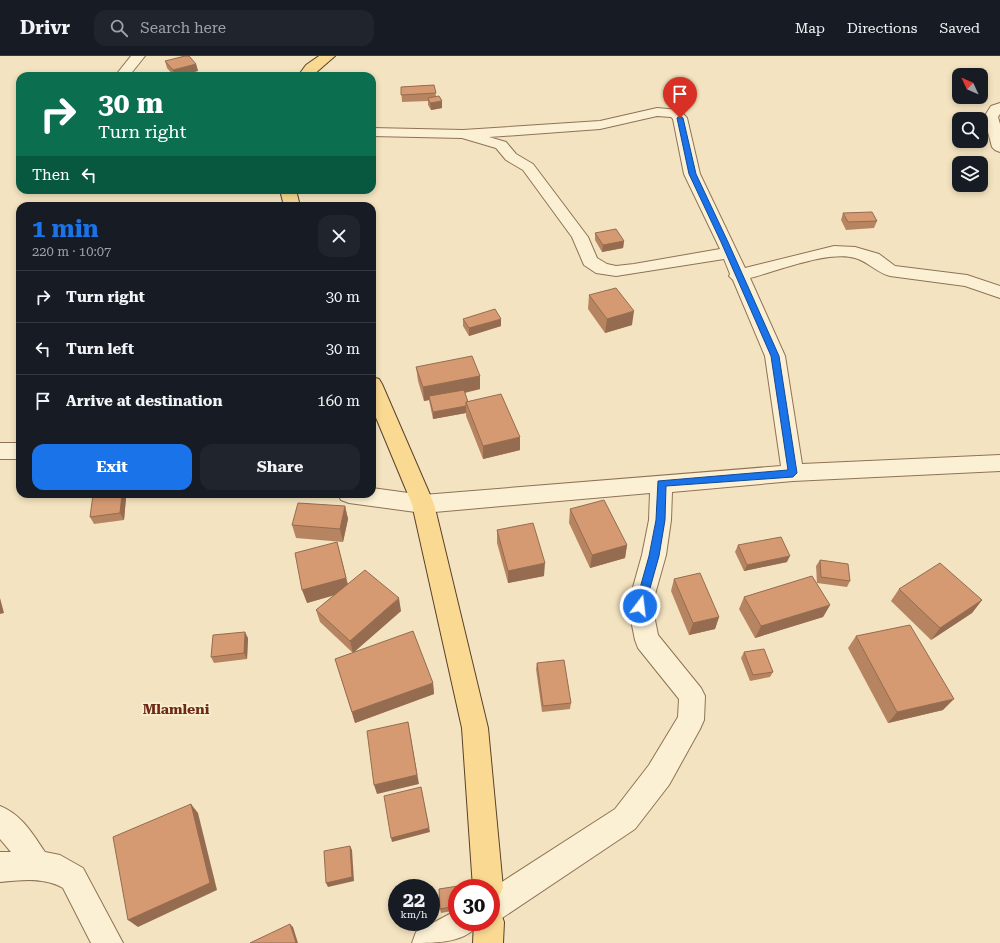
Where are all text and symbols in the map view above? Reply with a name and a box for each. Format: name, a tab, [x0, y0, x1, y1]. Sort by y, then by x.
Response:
search box	[94, 10, 374, 46]
text: Drivr	[20, 16, 70, 39]
icon: search	[108, 17, 130, 39]
text: Search here	[140, 19, 226, 37]
text: Map	[795, 20, 825, 36]
text: Directions	[847, 20, 917, 36]
text: Saved	[939, 20, 980, 36]
north arrow	[952, 68, 988, 104]
map controls	[952, 68, 988, 192]
pin	[663, 77, 697, 118]
icon: arrive	[669, 83, 691, 105]
text: 30 m	[98, 87, 163, 120]
icon: right	[32, 88, 84, 140]
button: search	[952, 112, 988, 148]
text: Turn right	[98, 121, 186, 142]
button: layers	[952, 156, 988, 192]
icon: left	[78, 164, 100, 186]
text: Then	[32, 166, 70, 184]
text: 1 min	[32, 215, 99, 243]
button: close	[318, 215, 360, 257]
text: 220 m · 10:07	[32, 244, 111, 259]
icon: right	[32, 286, 54, 308]
text: Turn right	[66, 288, 145, 306]
text: 30 m	[326, 288, 360, 306]
icon: left	[32, 338, 54, 360]
text: Turn left	[66, 340, 134, 358]
text: 30 m	[326, 340, 360, 358]
icon: arrive	[32, 390, 54, 412]
text: Arrive at destination	[66, 392, 222, 410]
text: 160 m	[317, 392, 360, 410]
button: Exit	[32, 444, 192, 490]
button: Share	[200, 444, 360, 490]
position arrow	[619, 585, 661, 627]
district label: Mlamleni	[143, 701, 210, 717]
speed limit sign: 30	[448, 879, 500, 931]
text: 22	[403, 888, 425, 912]
text: km/h	[401, 909, 427, 920]

